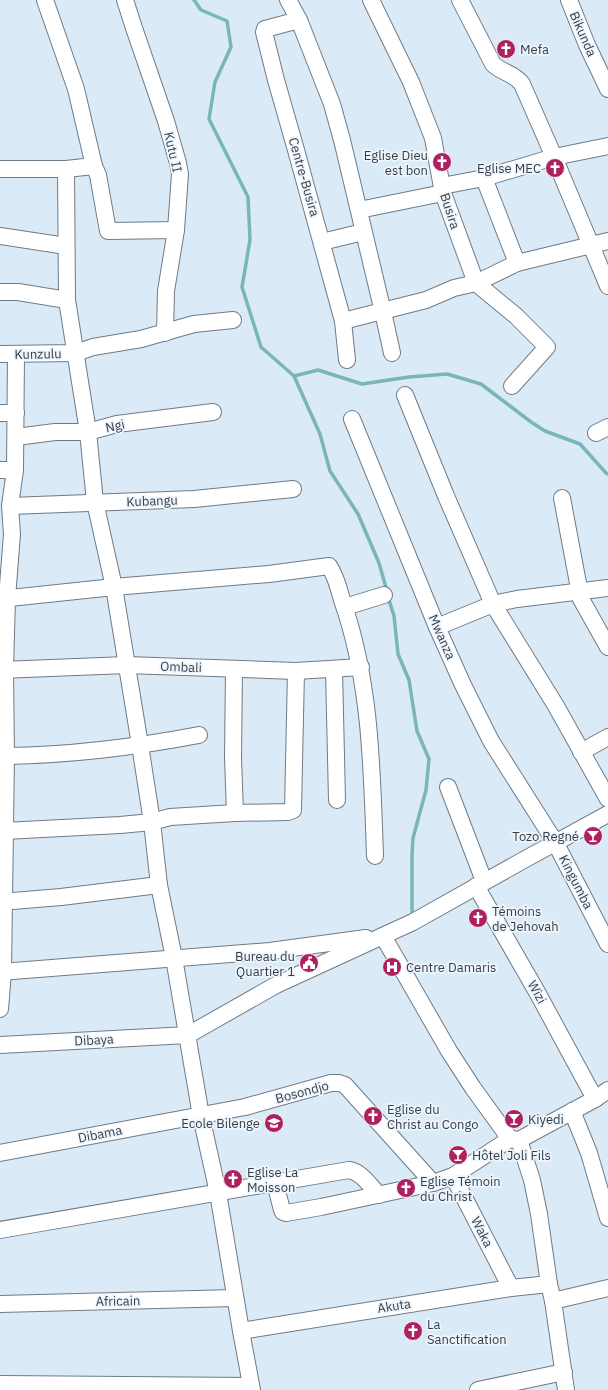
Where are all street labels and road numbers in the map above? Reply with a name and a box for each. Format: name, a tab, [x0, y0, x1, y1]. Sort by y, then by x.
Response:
street label: Bikunda	[566, 9, 600, 59]
street label: Kutu II	[160, 130, 186, 174]
street label: Centre-Busira	[285, 136, 323, 219]
street label: Busira	[436, 191, 464, 231]
street label: Kunzulu	[14, 345, 62, 363]
street label: Ngi	[104, 416, 126, 436]
street label: Kubangu	[126, 492, 178, 510]
street label: Mwanza	[425, 612, 459, 662]
street label: Ombali	[160, 658, 202, 676]
street label: Kingumba	[555, 852, 597, 912]
street label: Wizi	[524, 977, 550, 1007]
street label: Dibaya	[74, 1030, 114, 1050]
street label: Bosondjo	[273, 1077, 331, 1107]
street label: Dibama	[76, 1121, 124, 1147]
street label: Waka	[467, 1214, 497, 1250]
street label: Africain	[96, 1292, 140, 1310]
street label: Akuta	[376, 1295, 412, 1317]

